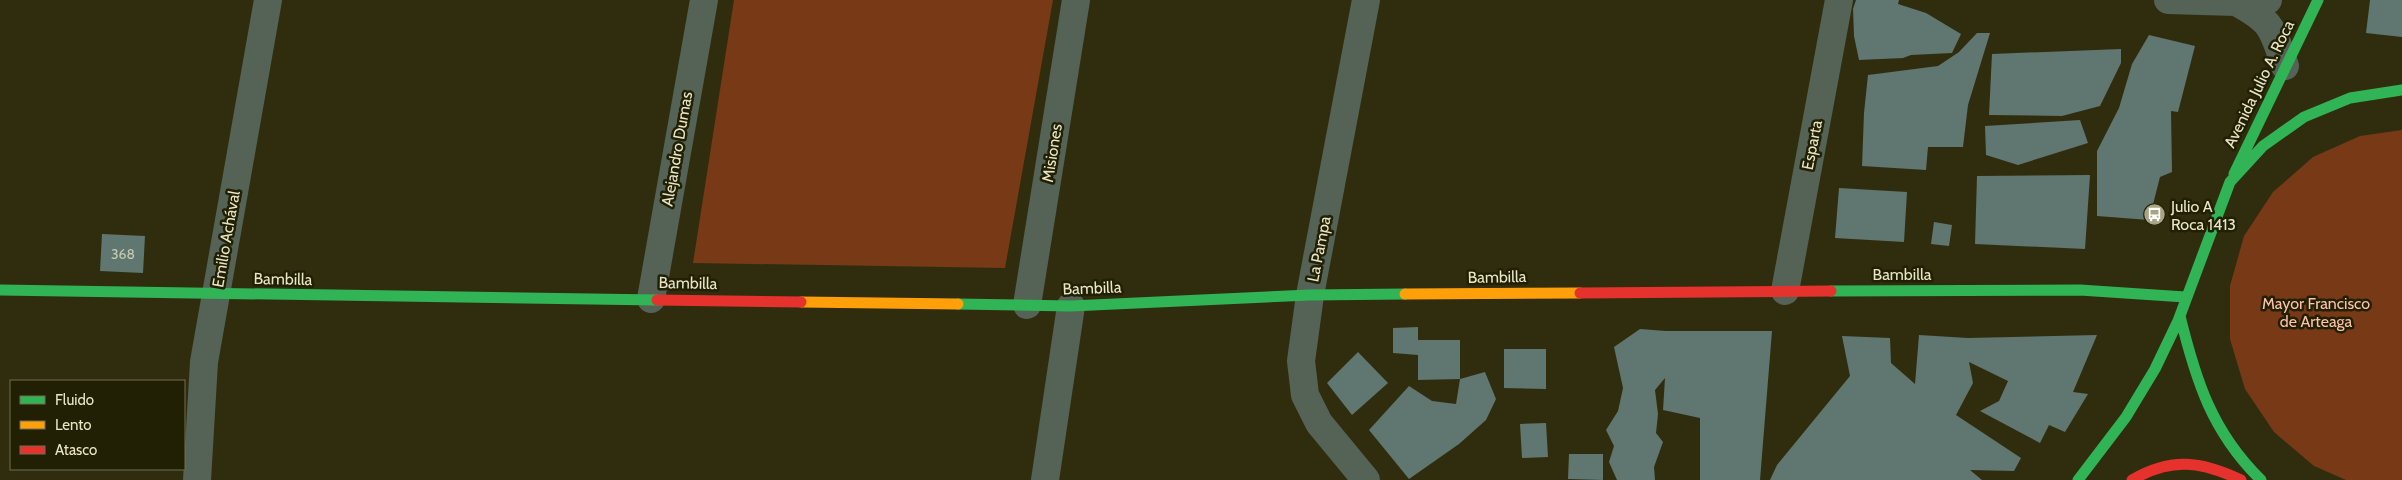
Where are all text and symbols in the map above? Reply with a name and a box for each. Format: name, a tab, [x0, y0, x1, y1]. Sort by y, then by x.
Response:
street label: Avenida Julio A. Roca	[2220, 17, 2298, 151]
street label: Alejandro Dumas	[658, 90, 696, 208]
street label: Esparta	[1798, 118, 1826, 171]
street label: Misiones	[1038, 122, 1066, 184]
street label: Emilio Achával	[208, 189, 244, 289]
place label: Julio A Roca 1413	[2170, 197, 2236, 234]
bus stop icon: Julio A Roca 1413	[2143, 203, 2167, 227]
street label: La Pampa	[1303, 214, 1335, 283]
house number: 368	[111, 245, 135, 263]
street label: Bambilla	[1873, 265, 1932, 284]
street label: Bambilla	[1467, 267, 1527, 287]
street label: Bambilla	[253, 269, 313, 289]
street label: Bambilla	[658, 273, 718, 293]
street label: Bambilla	[1062, 277, 1122, 299]
park label: Mayor Francisco de Arteaga	[2262, 294, 2370, 331]
legend	[10, 380, 185, 470]
text: Fluido	[55, 391, 94, 409]
text: Lento	[55, 416, 92, 434]
text: Atasco	[55, 441, 97, 459]

